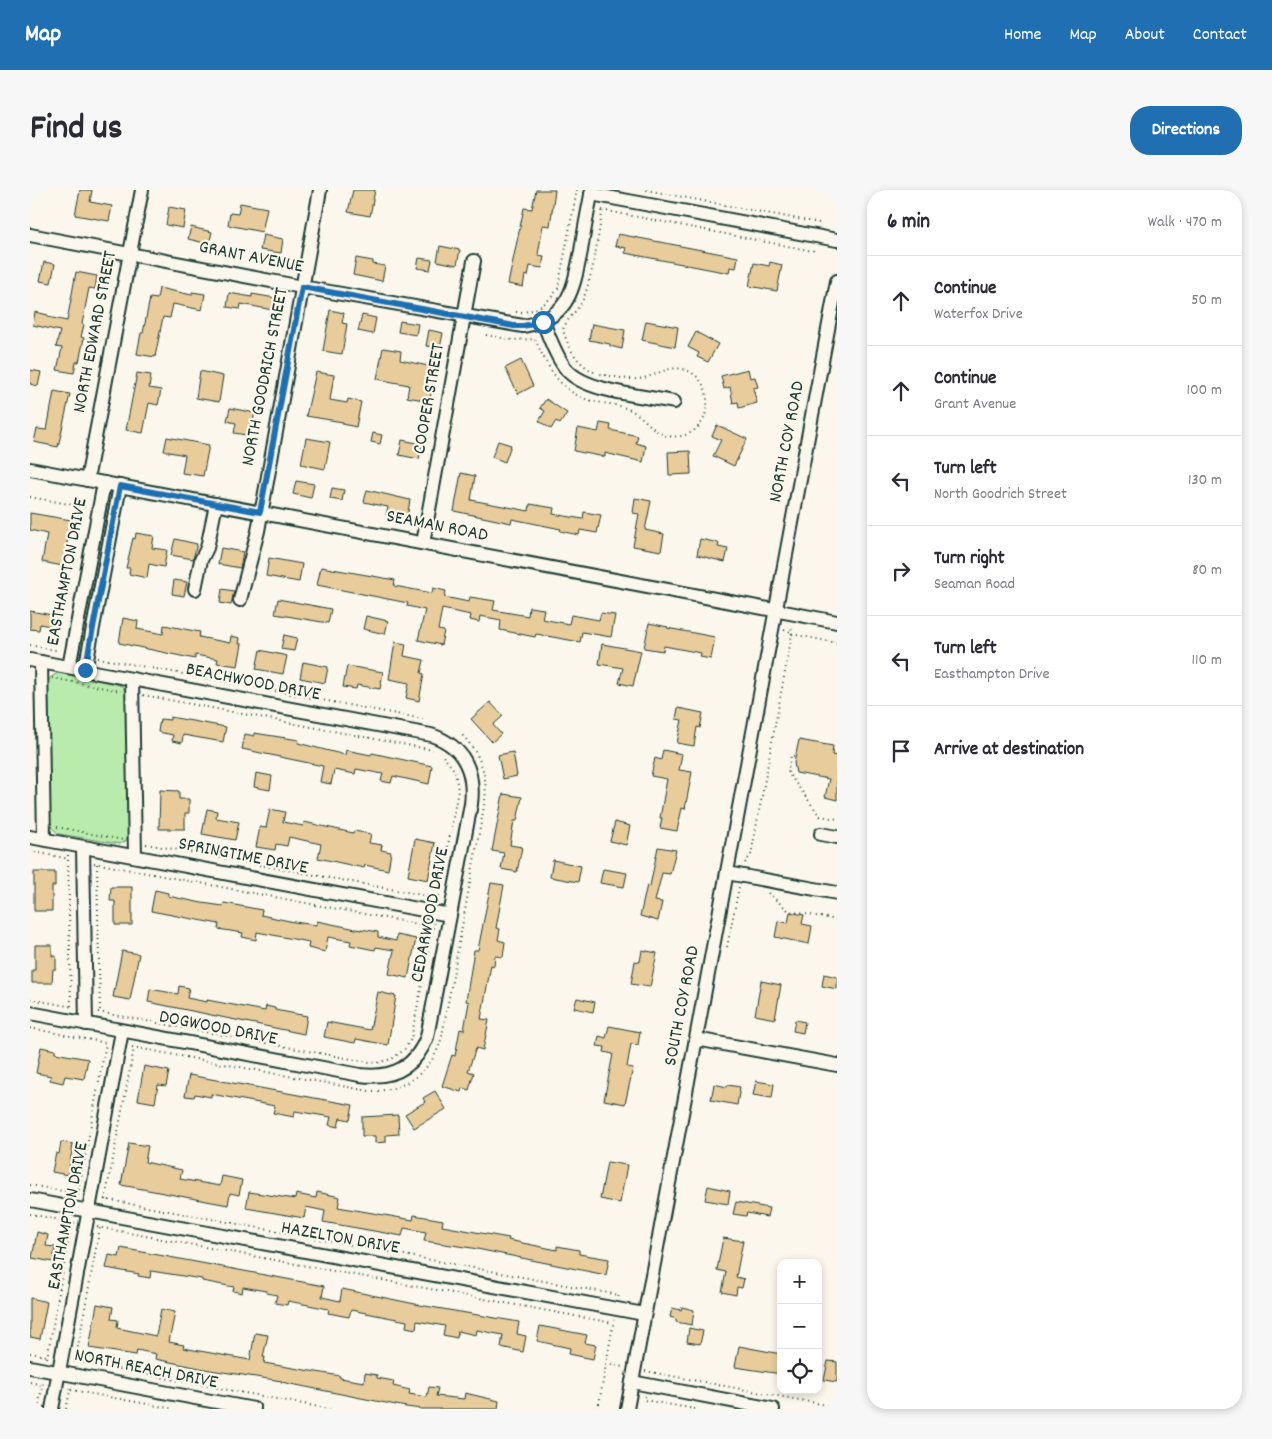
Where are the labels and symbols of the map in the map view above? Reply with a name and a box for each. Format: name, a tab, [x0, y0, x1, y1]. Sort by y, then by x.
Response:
street label: GRANT AVENUE	[196, 235, 306, 281]
street label: NORTH EDWARD STREET	[67, 248, 125, 415]
street label: NORTH GOODRICH STREET	[235, 285, 297, 468]
route start	[532, 311, 555, 334]
street label: COOPER STREET	[407, 341, 453, 457]
street label: NORTH COY ROAD	[763, 379, 813, 505]
street label: EASTHAMPTON DRIVE	[40, 496, 96, 648]
street label: SEAMAN ROAD	[384, 504, 490, 550]
street label: BEACHWOOD DRIVE	[183, 657, 323, 709]
route end	[74, 659, 97, 682]
street label: SPRINGTIME DRIVE	[176, 831, 310, 883]
street label: CEDARWOOD DRIVE	[405, 845, 457, 985]
street label: SOUTH COY ROAD	[658, 943, 708, 1068]
street label: DOGWOOD DRIVE	[157, 1004, 280, 1054]
street label: EASTHAMPTON DRIVE	[41, 1140, 97, 1292]
street label: HAZELTON DRIVE	[279, 1215, 402, 1263]
street label: NORTH REACH DRIVE	[72, 1343, 220, 1397]

